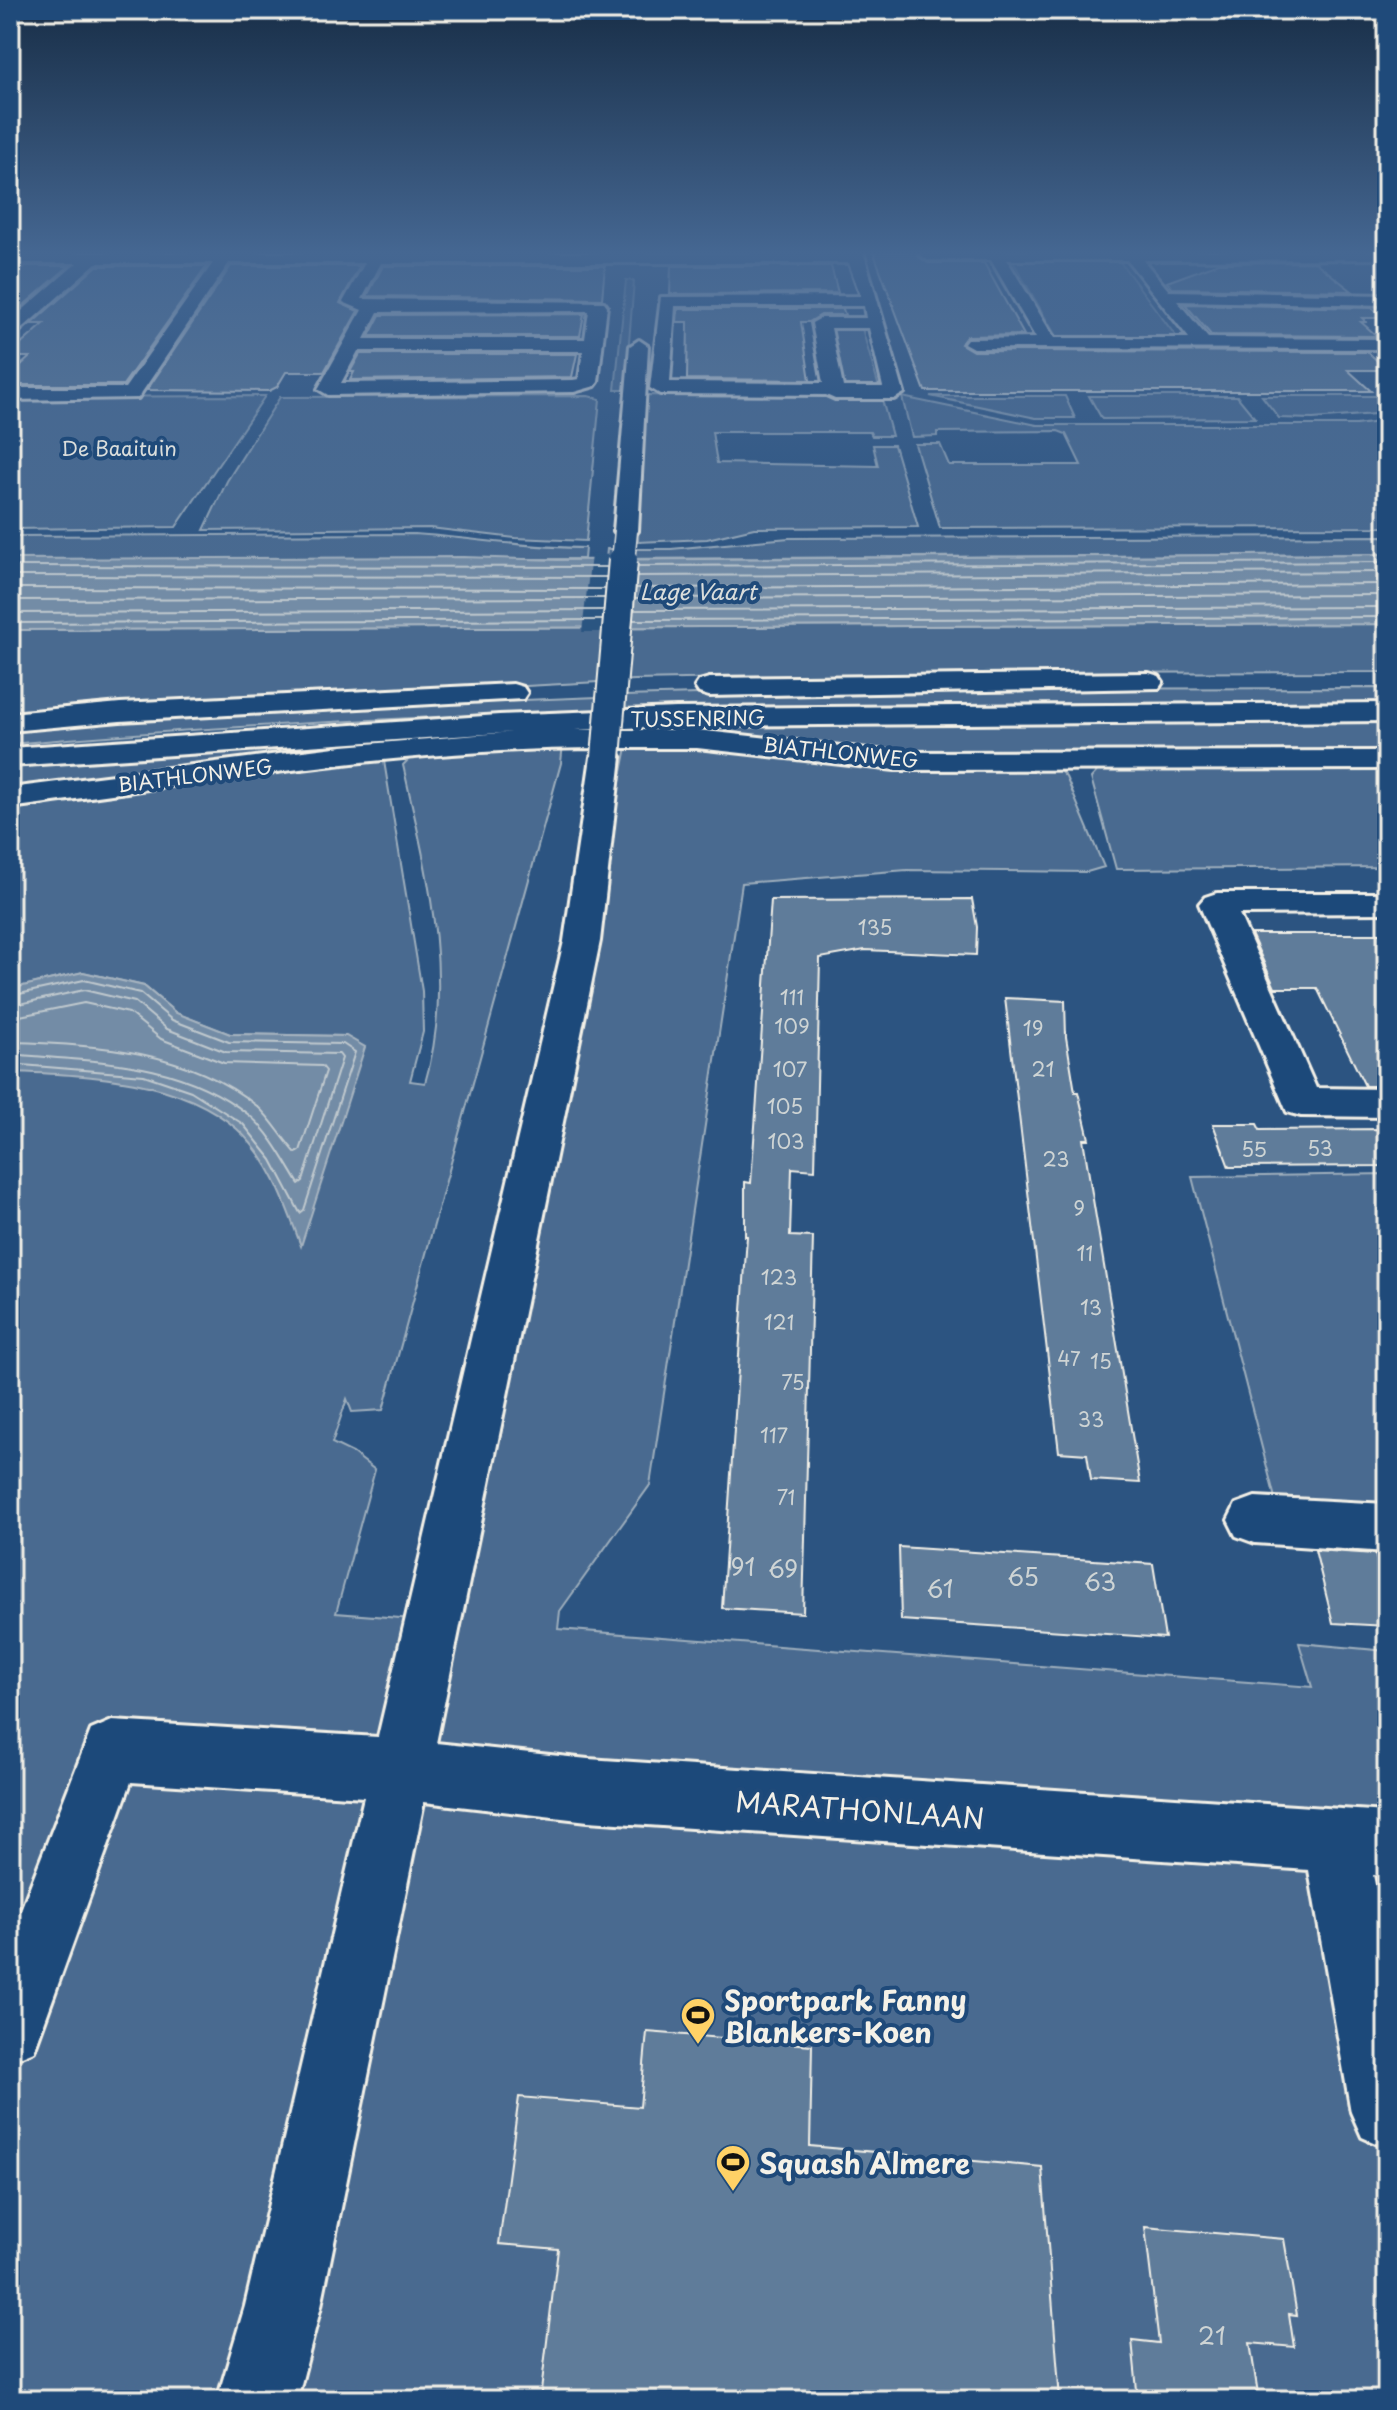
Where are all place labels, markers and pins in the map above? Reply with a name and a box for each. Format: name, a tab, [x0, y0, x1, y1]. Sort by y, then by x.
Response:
place label: Sportpark Fanny Blankers-Koen	[724, 1978, 967, 2053]
sports icon: Sportpark Fanny Blankers-Koen	[679, 1996, 717, 2046]
place label: Squash Almere	[759, 2141, 970, 2184]
sports icon: Squash Almere	[714, 2143, 752, 2193]

